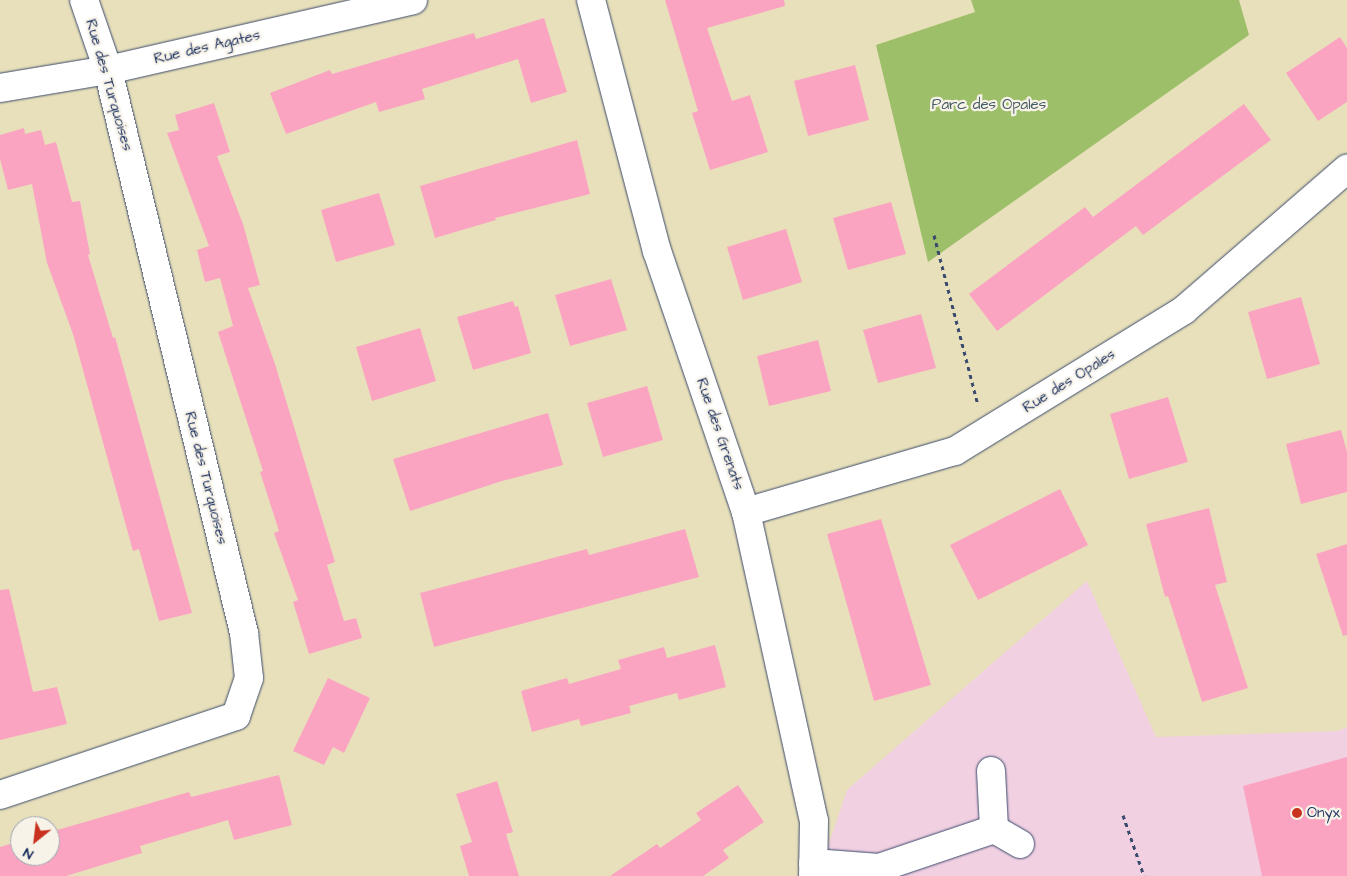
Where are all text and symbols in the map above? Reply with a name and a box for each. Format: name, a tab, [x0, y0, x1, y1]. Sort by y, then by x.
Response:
street label: Rue des Turquoises	[82, 17, 136, 153]
street label: Rue des Agates	[152, 26, 262, 68]
park label: Parc des Opales	[932, 96, 1046, 114]
street label: Rue des Opales	[1019, 345, 1119, 417]
street label: Rue des Grenats	[692, 376, 748, 492]
street label: Rue des Turquoises	[181, 410, 231, 546]
place label: Onyx	[1307, 804, 1340, 822]
marker: Onyx	[1291, 807, 1303, 819]
north arrow	[10, 816, 60, 866]
text: N	[20, 842, 37, 864]

